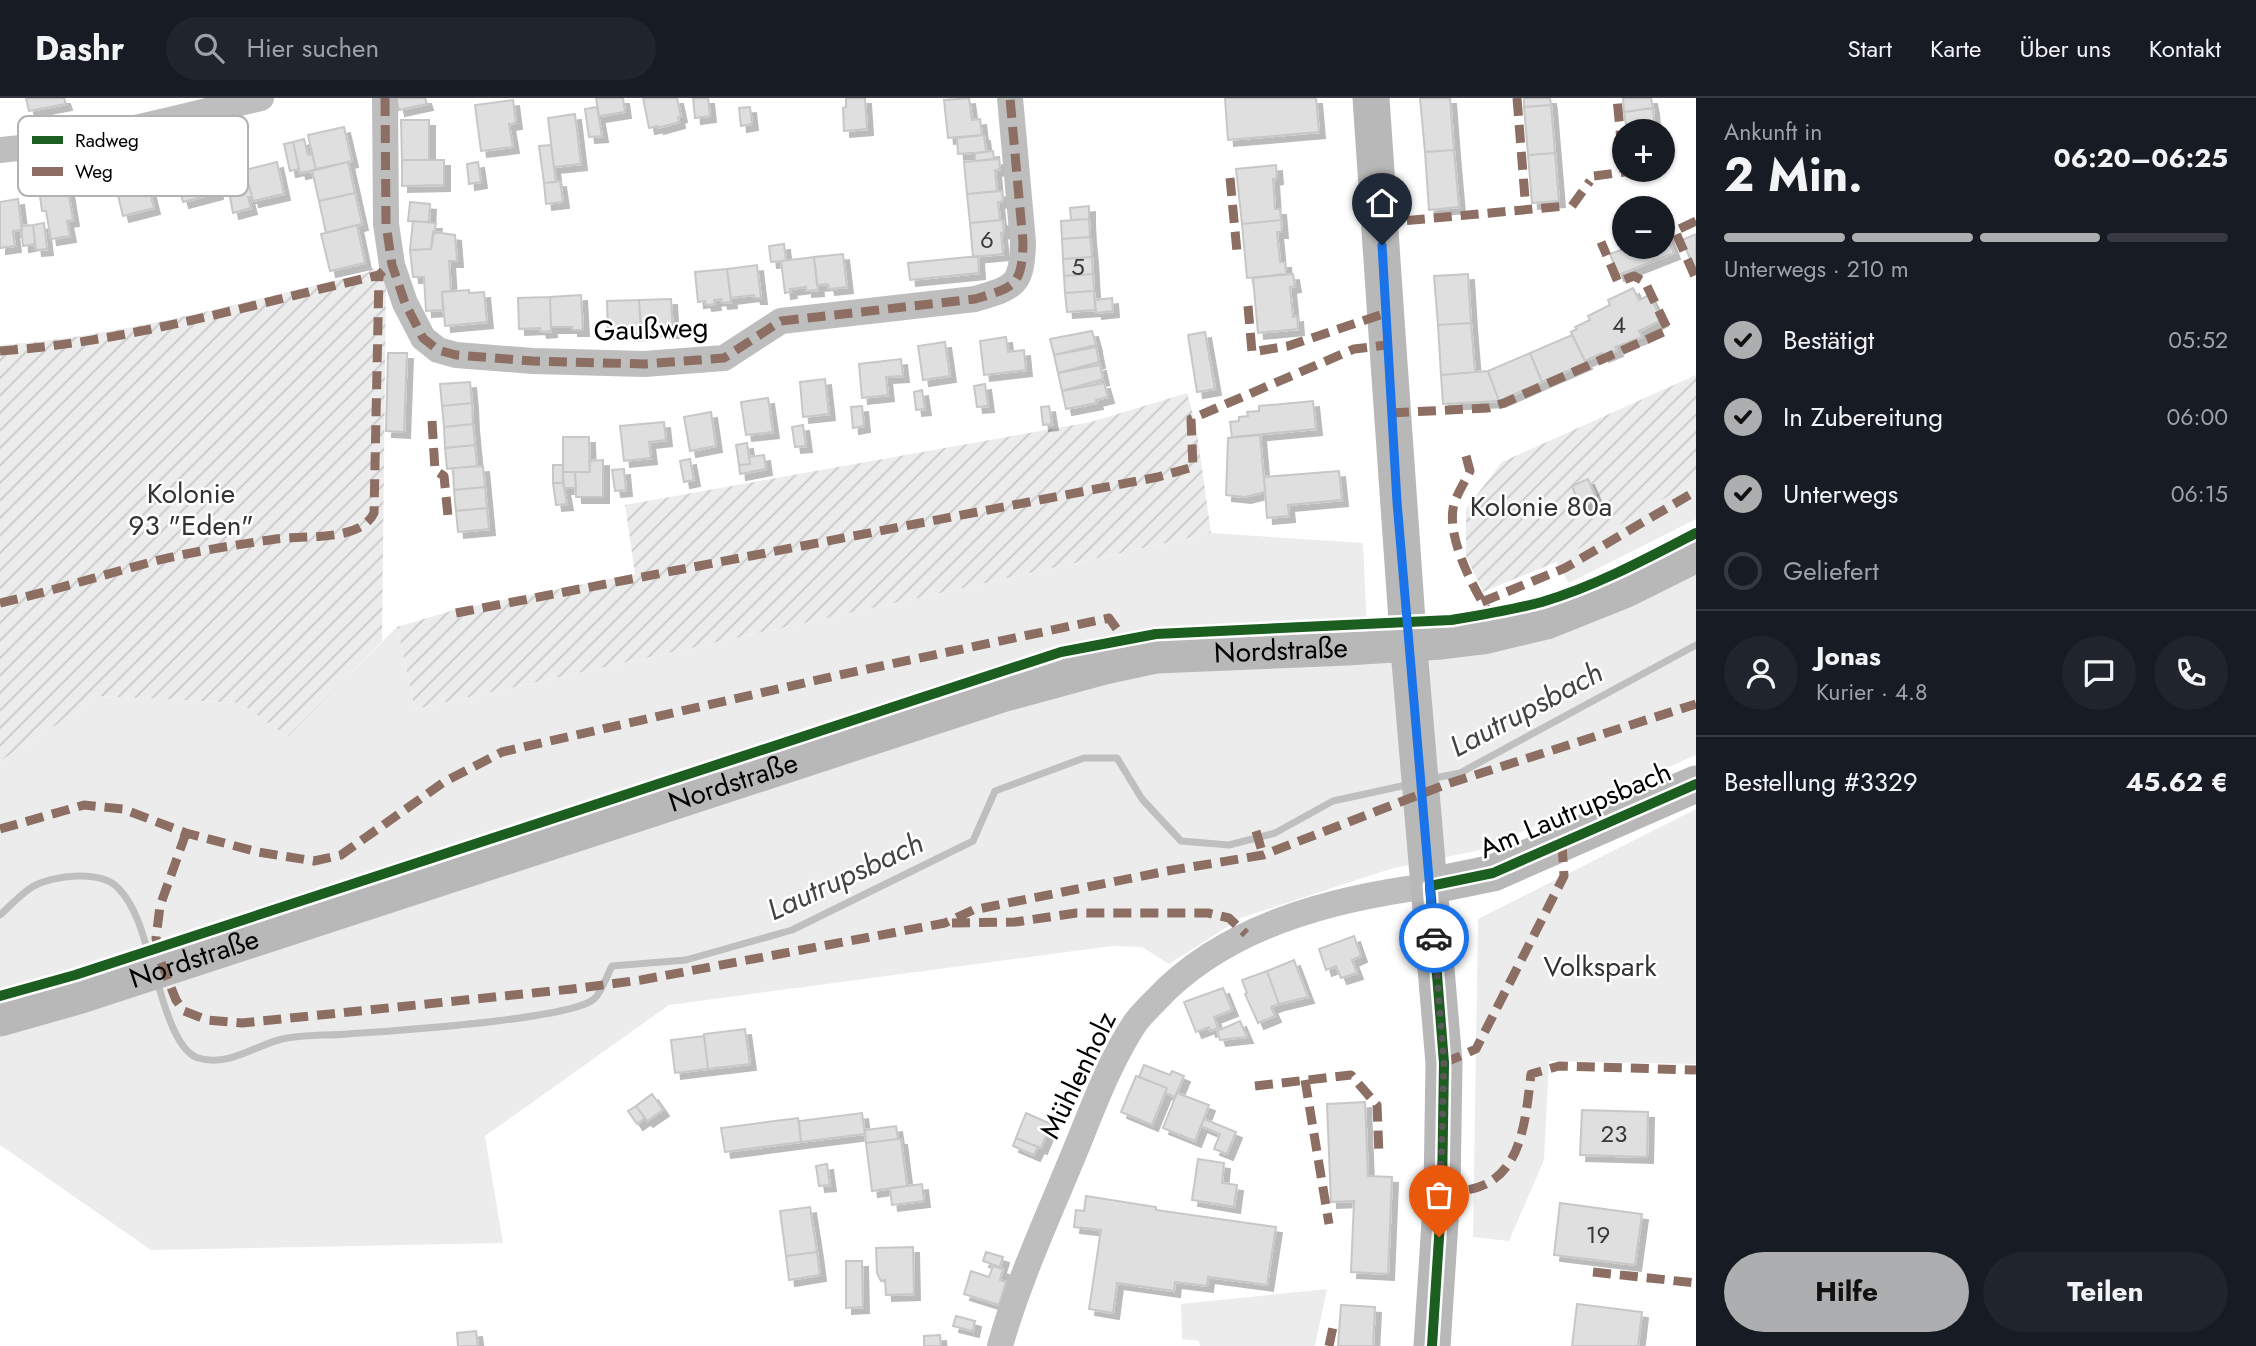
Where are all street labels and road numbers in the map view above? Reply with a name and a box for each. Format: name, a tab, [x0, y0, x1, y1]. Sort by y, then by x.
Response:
street label: Gaußweg	[593, 307, 709, 351]
street label: Nordstraße	[1213, 626, 1349, 673]
street label: Nordstraße	[663, 742, 803, 822]
street label: Am Lautrupsbach	[1473, 751, 1677, 869]
street label: Nordstraße	[124, 918, 264, 998]
street label: Mühlenholz	[1030, 1004, 1126, 1146]

